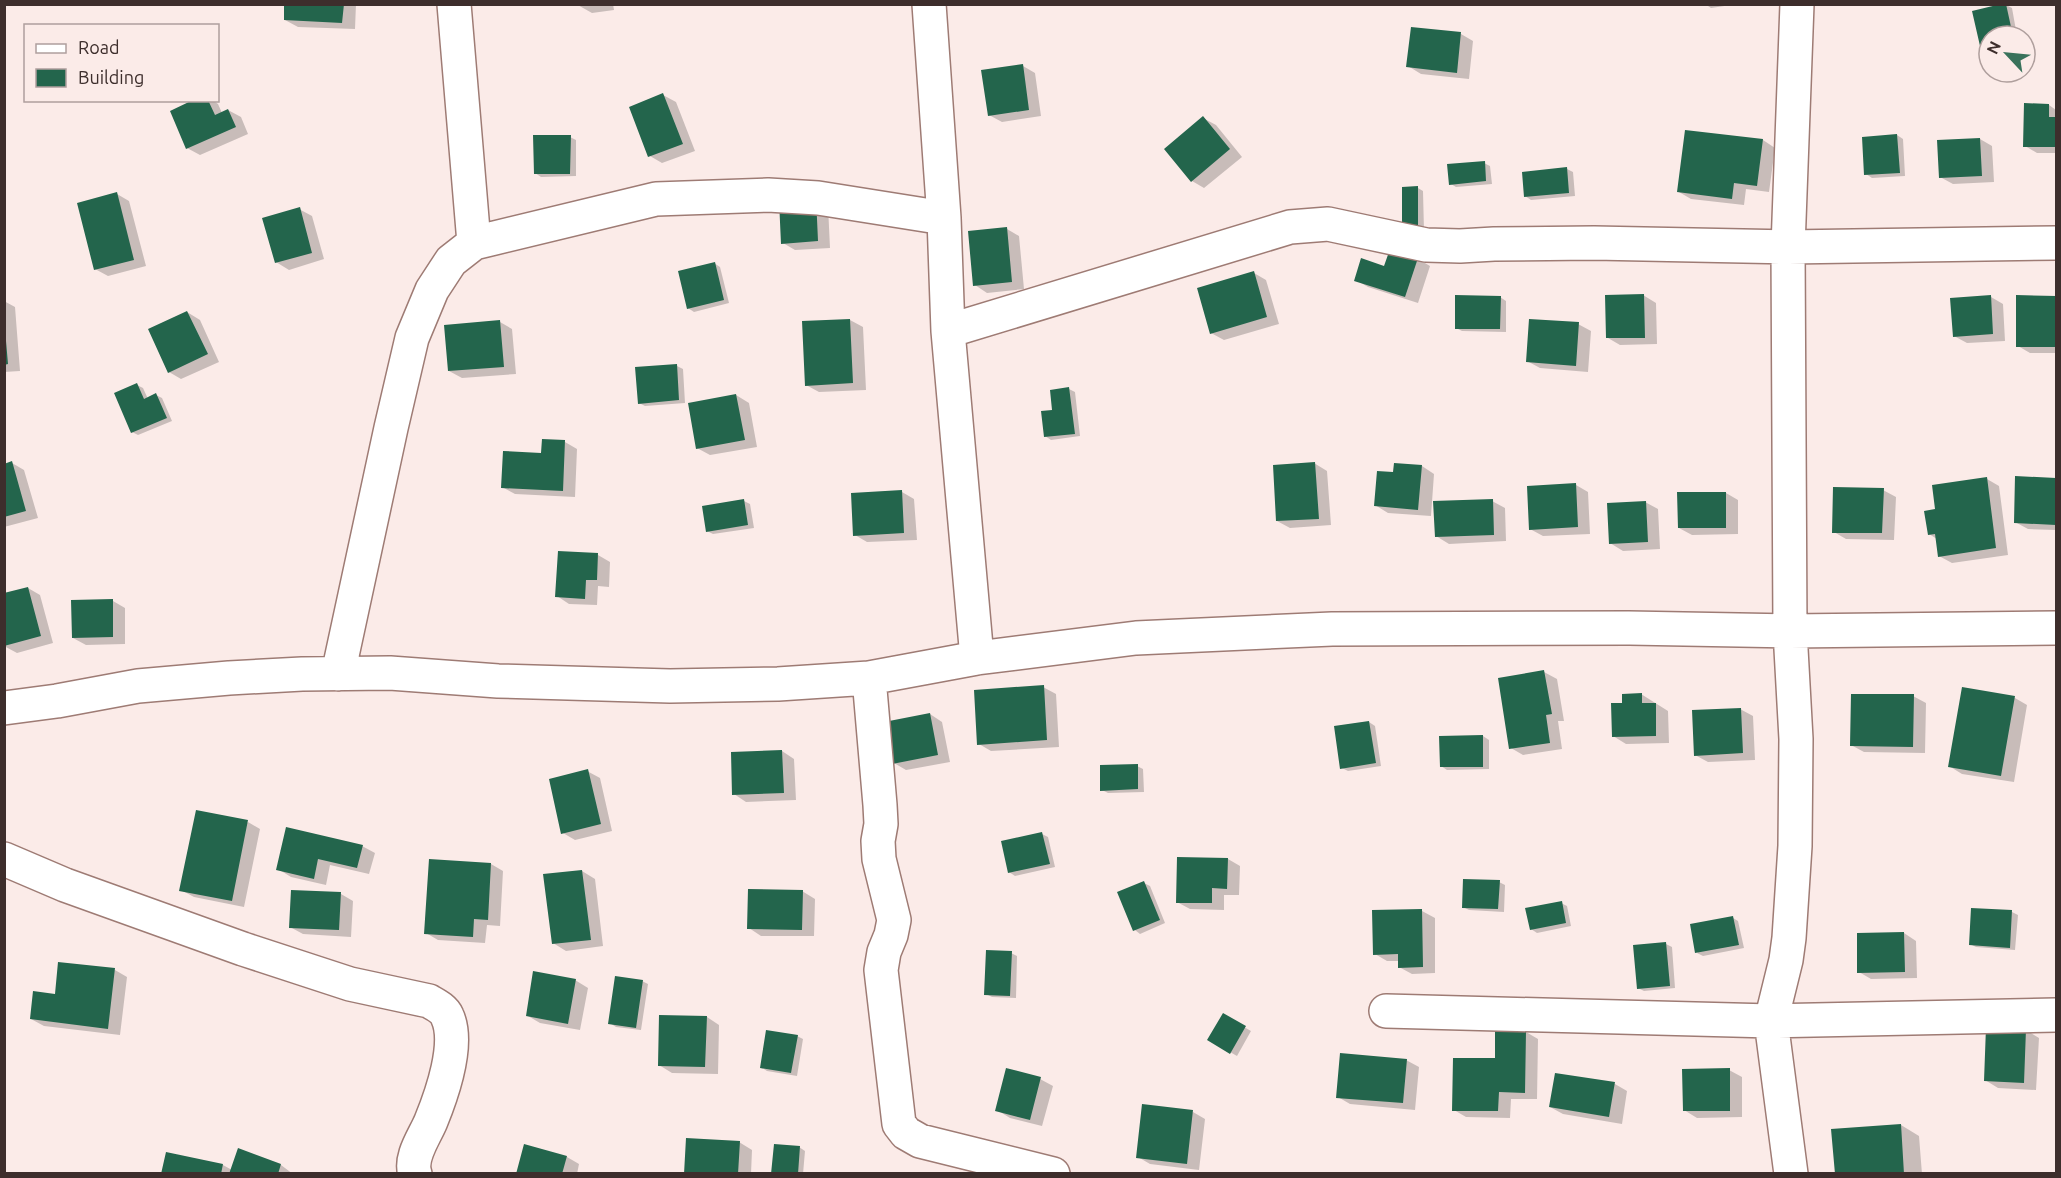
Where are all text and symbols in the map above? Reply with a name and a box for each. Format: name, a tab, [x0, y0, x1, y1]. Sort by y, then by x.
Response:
legend	[24, 24, 219, 102]
north arrow	[1977, 24, 2037, 84]
text: Road	[78, 37, 120, 57]
text: N	[1983, 38, 2004, 57]
text: Building	[78, 67, 144, 87]

